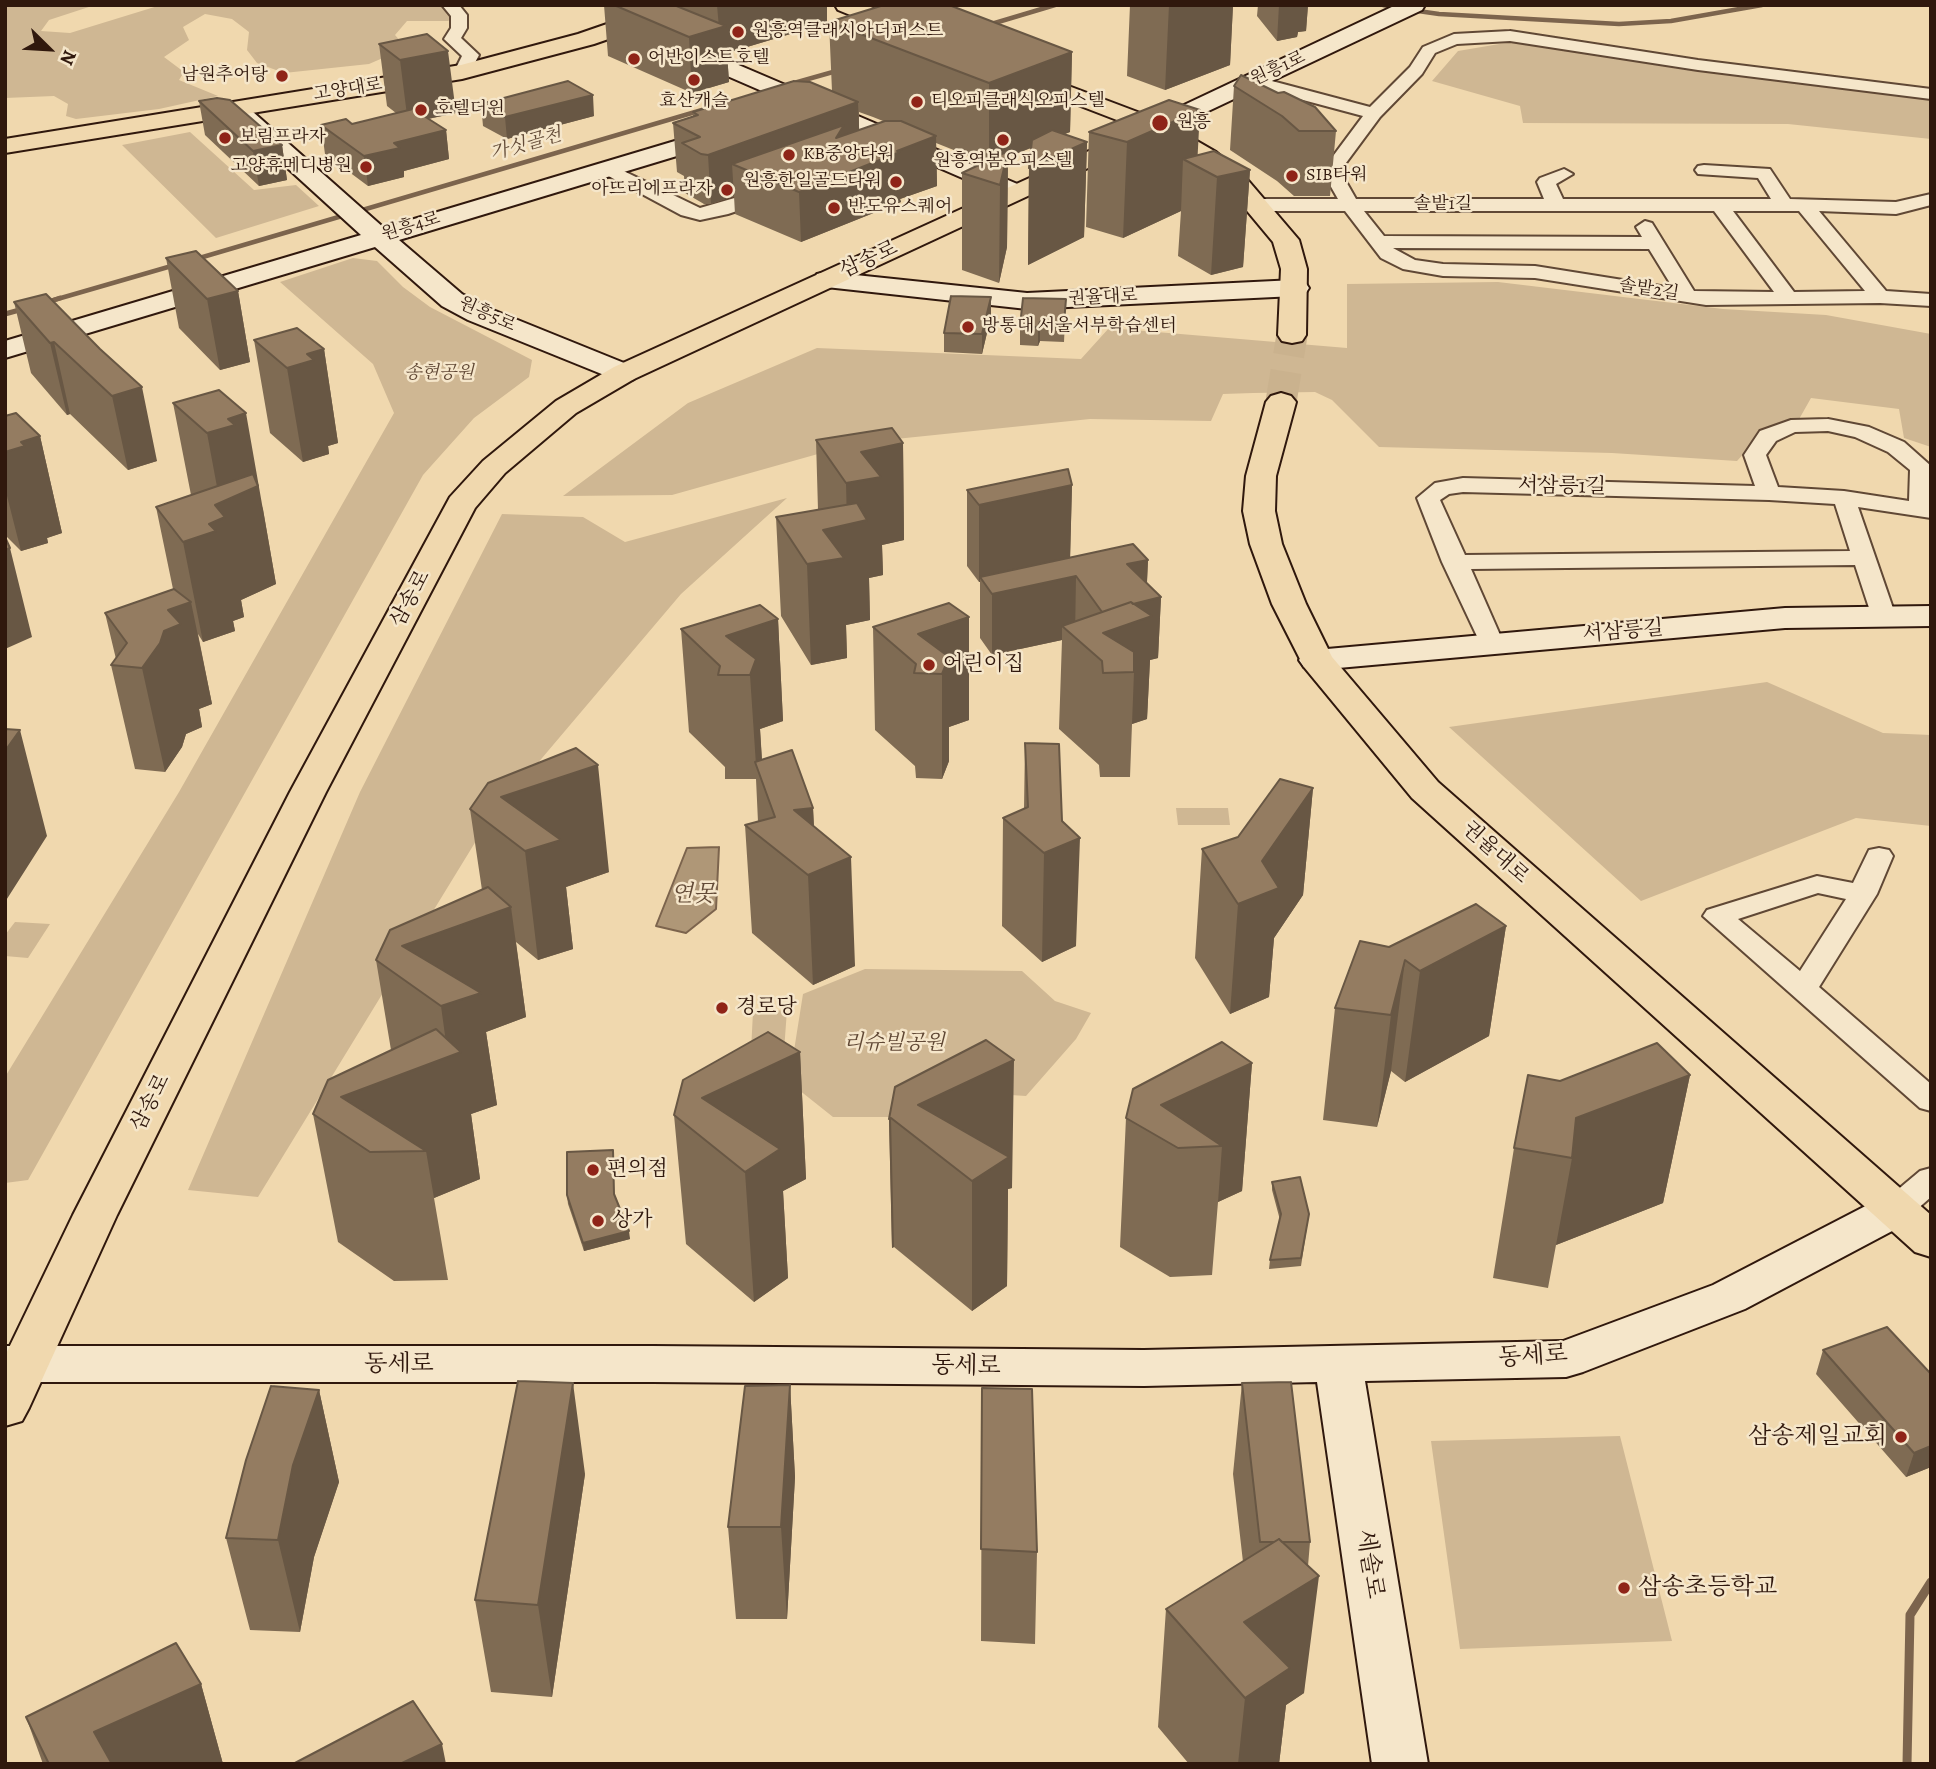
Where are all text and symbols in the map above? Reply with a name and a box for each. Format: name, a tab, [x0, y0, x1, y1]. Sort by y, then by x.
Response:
north arrow	[14, 14, 84, 84]
place label: 원흥역클래시아더퍼스트	[752, 21, 943, 43]
marker: 원흥역클래시아더퍼스트	[730, 24, 746, 40]
text: N	[53, 46, 83, 69]
street label: 원흥1로	[1247, 47, 1309, 91]
place label: 어반이스트호텔	[648, 48, 770, 70]
marker: 어반이스트호텔	[626, 51, 642, 67]
place label: 남원추어탕	[181, 65, 268, 87]
marker: 남원추어탕	[274, 68, 290, 84]
marker: 효산캐슬	[686, 72, 702, 88]
street label: 고양대로	[312, 74, 384, 106]
place label: 효산캐슬	[659, 91, 729, 113]
place label: 티오피클래식오피스텔	[931, 91, 1105, 113]
marker: 티오피클래식오피스텔	[909, 94, 925, 110]
place label: 호텔더윈	[435, 99, 505, 121]
marker: 호텔더윈	[413, 102, 429, 118]
place label: 원흥	[1176, 112, 1211, 134]
marker: 원흥	[1150, 113, 1170, 133]
water label: 가싯골천	[488, 124, 564, 166]
place label: 보림프라자	[239, 127, 326, 149]
marker: 보림프라자	[217, 130, 233, 146]
marker: 원흥역봄오피스텔	[995, 132, 1011, 148]
place label: KB중앙타워	[803, 144, 895, 166]
marker: KB중앙타워	[781, 147, 797, 163]
place label: 원흥역봄오피스텔	[933, 151, 1073, 173]
place label: 고양휴메디병원	[230, 156, 352, 178]
marker: 고양휴메디병원	[358, 159, 374, 175]
place label: SIB타워	[1306, 165, 1368, 187]
marker: SIB타워	[1284, 168, 1300, 184]
place label: 원흥한일골드타워	[743, 171, 882, 193]
marker: 원흥한일골드타워	[888, 174, 904, 190]
place label: 아뜨리에프라자	[591, 179, 713, 201]
marker: 아뜨리에프라자	[719, 182, 735, 198]
street label: 솔밭1길	[1414, 194, 1472, 216]
place label: 반도유스퀘어	[848, 197, 952, 219]
marker: 반도유스퀘어	[826, 200, 842, 216]
street label: 원흥4로	[379, 208, 443, 246]
street label: 삼송로	[836, 236, 902, 284]
street label: 솔밭2길	[1617, 275, 1681, 305]
street label: 권율대로	[1068, 285, 1138, 311]
street label: 원흥5로	[455, 293, 519, 337]
place label: 방통대 서울서부학습센터	[982, 316, 1177, 338]
marker: 방통대 서울서부학습센터	[960, 319, 976, 335]
park label: 송현공원	[404, 363, 474, 385]
street label: 서삼릉1길	[1518, 474, 1606, 500]
street label: 삼송로	[386, 566, 436, 632]
street label: 서삼릉길	[1581, 616, 1665, 648]
place label: 어린이집	[943, 652, 1024, 678]
marker: 어린이집	[921, 657, 937, 673]
street label: 권율대로	[1456, 816, 1534, 890]
water label: 연못	[671, 881, 715, 909]
place label: 경로당	[736, 995, 797, 1021]
marker: 경로당	[714, 1000, 730, 1016]
park label: 리슈빌공원	[843, 1031, 945, 1057]
street label: 삼송로	[126, 1070, 176, 1136]
place label: 편의점	[607, 1157, 668, 1183]
marker: 편의점	[585, 1162, 601, 1178]
place label: 상가	[612, 1208, 653, 1234]
marker: 상가	[590, 1213, 606, 1229]
street label: 동세로	[1497, 1340, 1569, 1374]
street label: 동세로	[364, 1351, 434, 1379]
street label: 동세로	[931, 1352, 1001, 1382]
place label: 삼송제일교회	[1748, 1423, 1887, 1451]
marker: 삼송제일교회	[1893, 1429, 1909, 1445]
street label: 세솔로	[1349, 1527, 1389, 1601]
place label: 삼송초등학교	[1638, 1574, 1777, 1602]
marker: 삼송초등학교	[1616, 1580, 1632, 1596]

